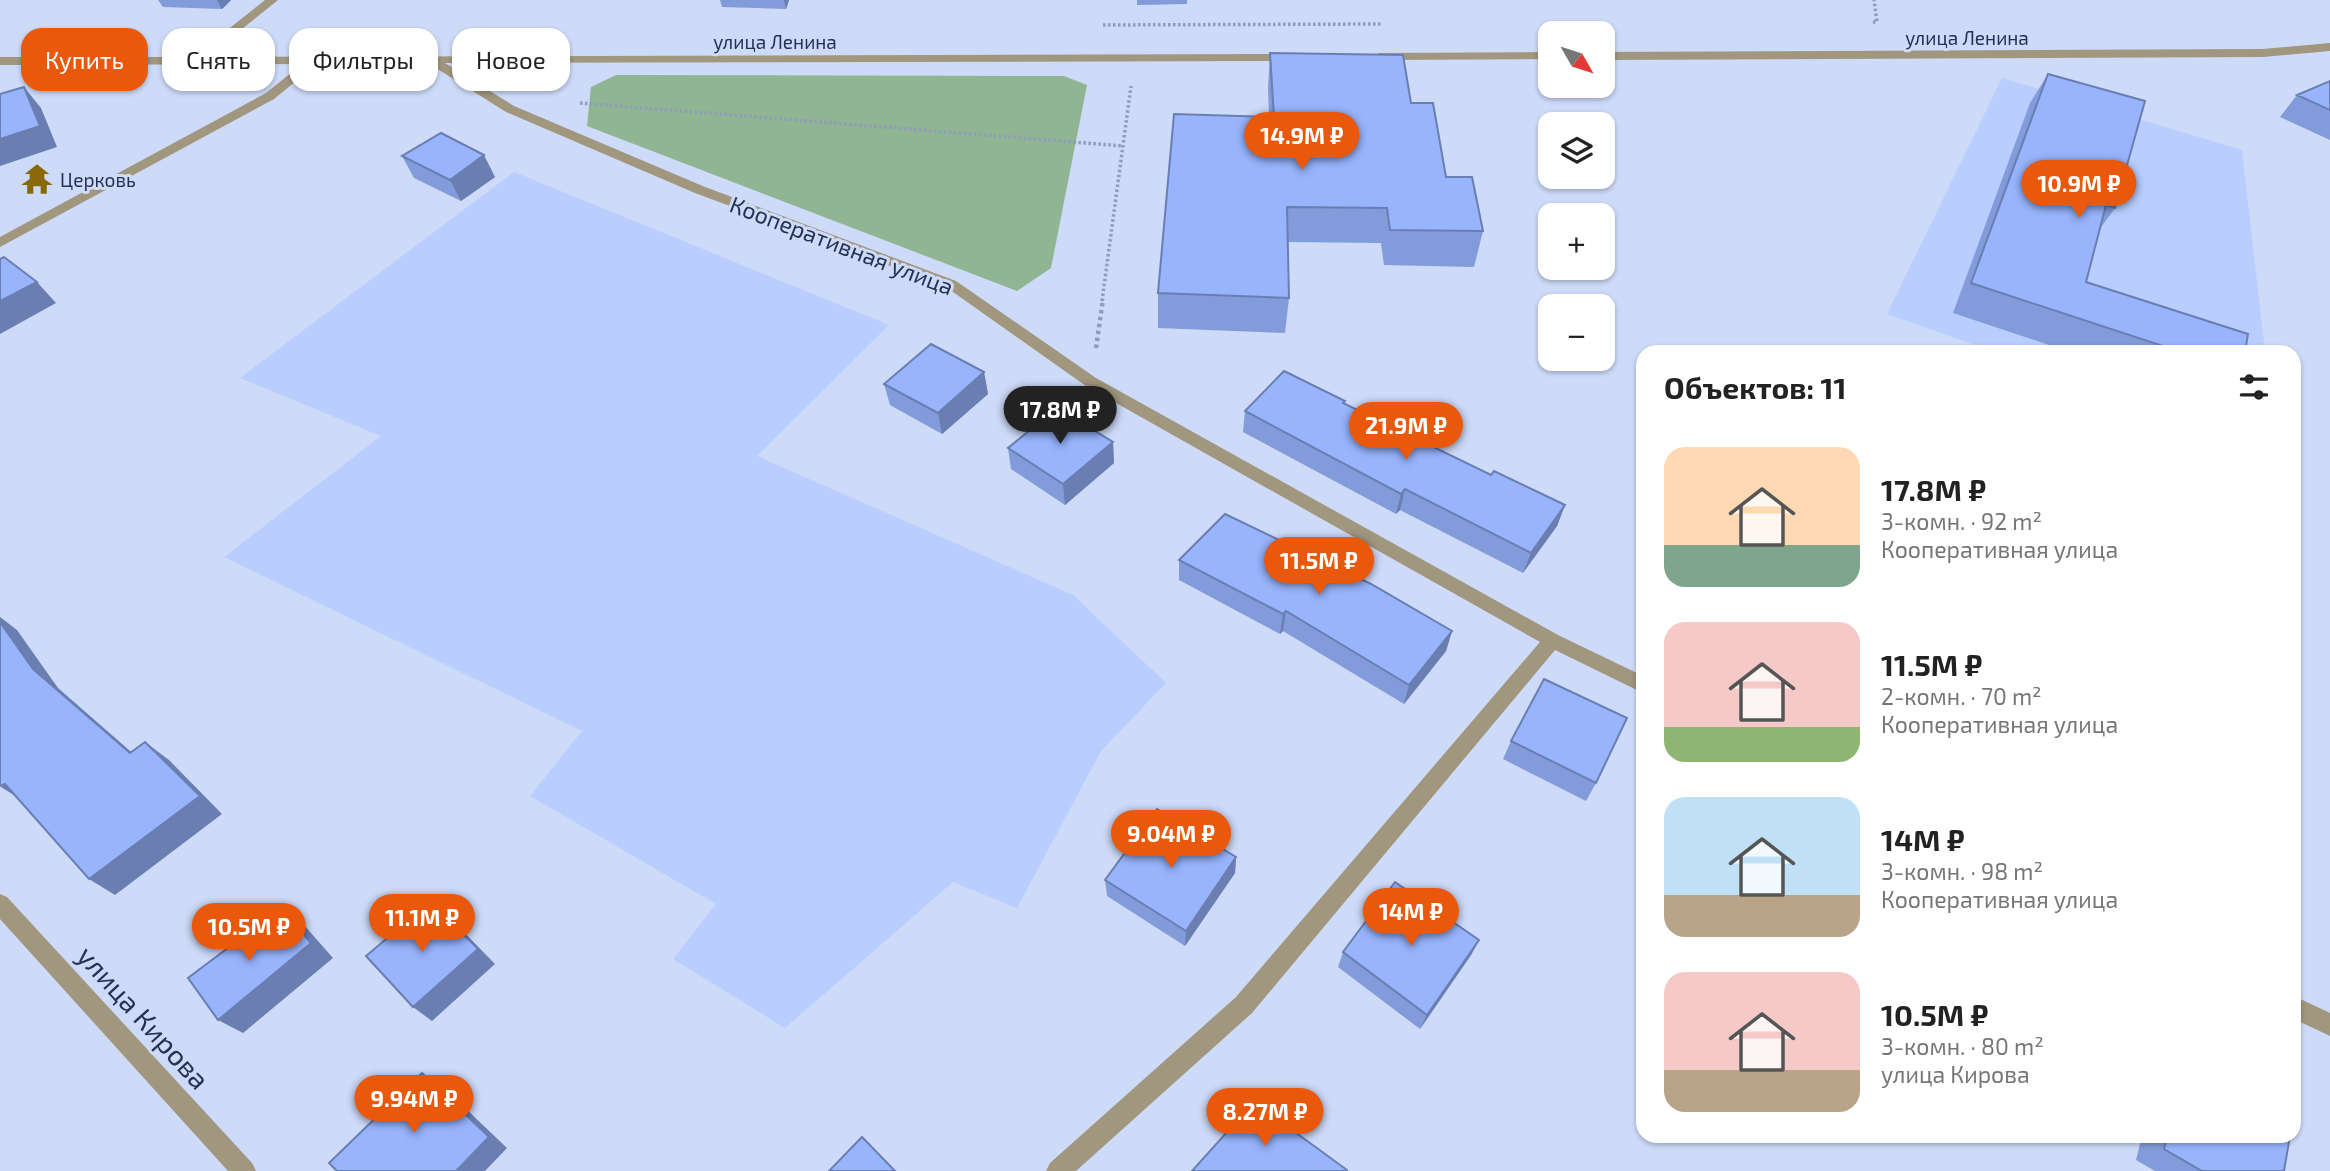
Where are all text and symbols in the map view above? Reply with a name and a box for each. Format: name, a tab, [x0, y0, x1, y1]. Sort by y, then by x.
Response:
north arrow	[1538, 21, 1615, 98]
map controls	[1538, 21, 1615, 371]
street label: улица Ленина	[1905, 26, 2029, 50]
chip: Купить	[21, 28, 148, 91]
chip: Снять	[162, 28, 275, 91]
chip: Фильтры	[289, 28, 438, 91]
chip: Новое	[452, 28, 570, 91]
street label: улица Ленина	[713, 30, 837, 54]
button: layers	[1538, 112, 1615, 189]
pin: 14.9M ₽	[1237, 113, 1367, 172]
text: 14.9M ₽	[1260, 121, 1344, 149]
pin: 10.9M ₽	[2014, 160, 2144, 220]
temple icon: Церковь	[20, 162, 54, 196]
place label: Церковь	[60, 168, 136, 191]
text: 10.9M ₽	[2037, 169, 2121, 197]
street label: Кооперативная улица	[726, 189, 958, 301]
button: +	[1538, 203, 1615, 280]
button: −	[1538, 294, 1615, 371]
icon: filters	[2235, 368, 2273, 406]
text: Объектов: 11	[1664, 369, 1847, 405]
pin: 17.8M ₽	[995, 386, 1125, 446]
text: 17.8M ₽	[1020, 395, 1100, 423]
pin: 21.9M ₽	[1341, 402, 1471, 462]
text: 21.9M ₽	[1365, 411, 1447, 439]
text: 17.8M ₽	[1881, 471, 1986, 507]
icon: home	[1720, 475, 1804, 559]
text: 3-комн. · 92 m²	[1881, 507, 2042, 535]
text: Кооперативная улица	[1881, 535, 2118, 563]
pin: 11.5M ₽	[1254, 538, 1384, 597]
text: 11.5M ₽	[1280, 546, 1358, 574]
text: 11.5M ₽	[1881, 646, 1982, 682]
icon: home	[1720, 650, 1804, 734]
text: 2-комн. · 70 m²	[1881, 682, 2042, 710]
text: Кооперативная улица	[1881, 710, 2118, 738]
pin: 9.04M ₽	[1106, 810, 1236, 870]
text: 9.04M ₽	[1127, 819, 1215, 847]
text: 14M ₽	[1881, 821, 1965, 857]
icon: home	[1720, 825, 1804, 909]
text: 3-комн. · 98 m²	[1881, 857, 2043, 885]
text: Кооперативная улица	[1881, 885, 2118, 913]
pin: 14M ₽	[1362, 888, 1460, 948]
pin: 11.1M ₽	[357, 894, 487, 954]
text: 14M ₽	[1379, 897, 1443, 925]
text: 11.1M ₽	[385, 903, 459, 931]
pin: 10.5M ₽	[184, 904, 314, 963]
text: 10.5M ₽	[208, 912, 290, 940]
street label: улица Кирова	[71, 938, 217, 1096]
text: 10.5M ₽	[1881, 996, 1988, 1032]
icon: home	[1720, 1000, 1804, 1084]
text: 3-комн. · 80 m²	[1881, 1032, 2044, 1060]
text: улица Кирова	[1881, 1060, 2030, 1088]
pin: 9.94M ₽	[349, 1076, 479, 1135]
text: 9.94M ₽	[370, 1084, 458, 1112]
pin: 8.27M ₽	[1200, 1088, 1330, 1148]
text: 8.27M ₽	[1222, 1097, 1308, 1125]

